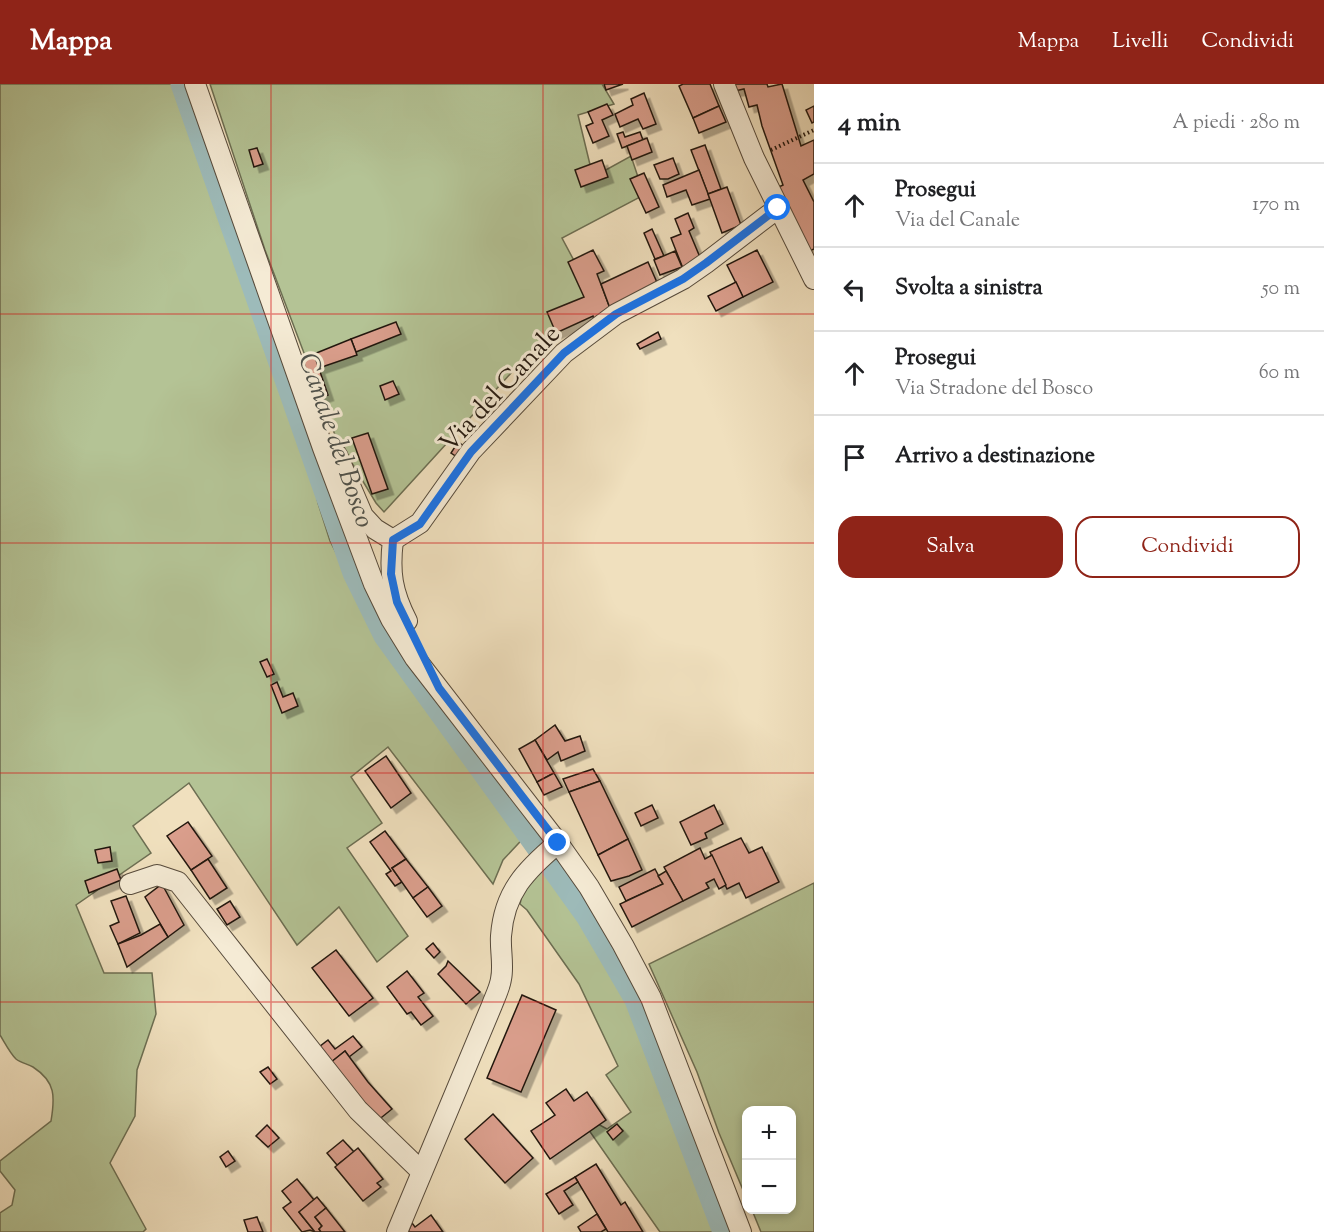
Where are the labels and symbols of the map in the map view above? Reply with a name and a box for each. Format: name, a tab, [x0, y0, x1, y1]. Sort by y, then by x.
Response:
route start	[764, 194, 790, 220]
street label: Via del Canale	[432, 318, 570, 462]
water label: Canale del Bosco	[287, 348, 383, 533]
route end	[544, 829, 570, 855]

